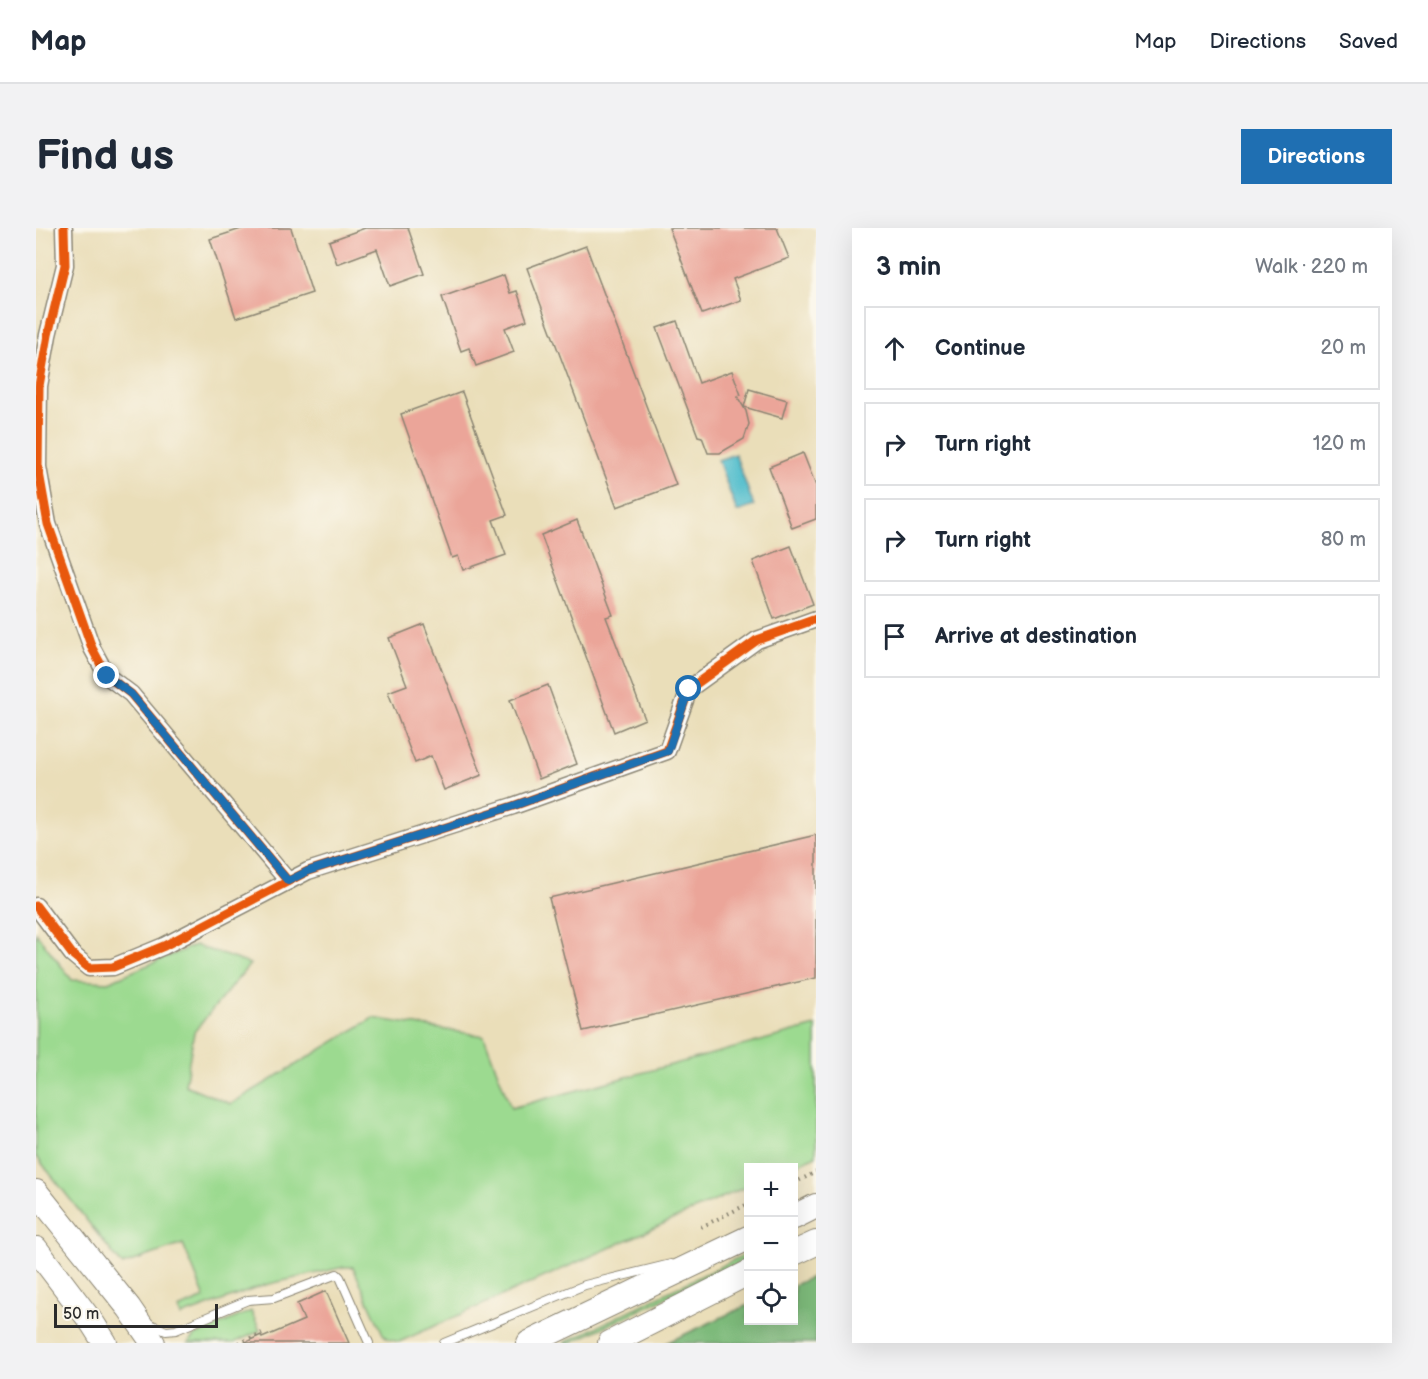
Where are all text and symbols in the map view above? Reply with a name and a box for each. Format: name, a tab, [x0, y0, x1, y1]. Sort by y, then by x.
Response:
text: Map	[30, 25, 86, 58]
text: Map	[1134, 29, 1177, 54]
text: Directions	[1210, 29, 1306, 54]
text: Saved	[1339, 29, 1398, 54]
button: Directions	[1241, 129, 1392, 184]
text: Find us	[36, 131, 174, 182]
text: 3 min	[876, 252, 941, 283]
text: Walk · 220 m	[1255, 255, 1368, 279]
icon: ahead	[878, 332, 911, 365]
text: Continue	[935, 335, 1025, 362]
text: 20 m	[1321, 336, 1366, 360]
icon: right	[878, 428, 911, 461]
text: Turn right	[935, 431, 1031, 458]
text: 120 m	[1313, 432, 1366, 456]
icon: right	[878, 524, 911, 557]
text: Turn right	[935, 527, 1031, 554]
text: 80 m	[1321, 528, 1366, 552]
icon: arrive	[878, 620, 911, 653]
text: Arrive at destination	[935, 623, 1137, 650]
route end	[93, 662, 119, 688]
route start	[675, 675, 701, 701]
map controls	[744, 1163, 798, 1325]
button: +	[744, 1163, 798, 1217]
button: −	[744, 1217, 798, 1271]
button: locate	[744, 1271, 798, 1325]
scale bar	[54, 1301, 218, 1328]
text: 50 m	[63, 1305, 99, 1324]

